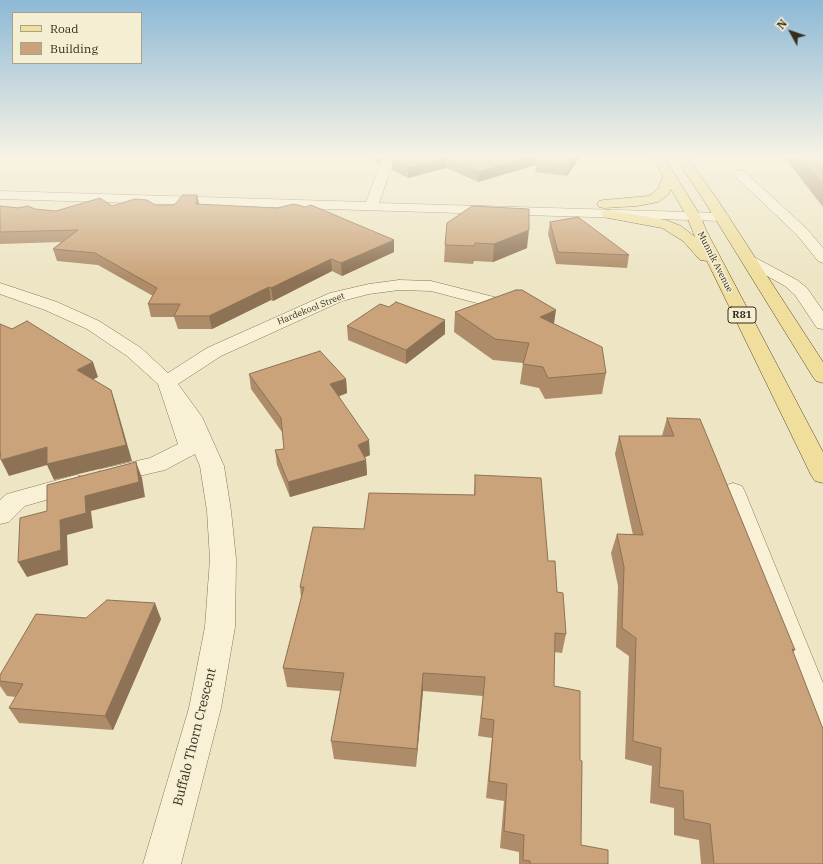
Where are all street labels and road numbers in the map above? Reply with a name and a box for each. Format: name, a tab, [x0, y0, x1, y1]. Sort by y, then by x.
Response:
street label: Munnik Avenue	[695, 230, 735, 294]
street label: Hardekool Street	[276, 291, 346, 327]
road number: R81	[728, 307, 756, 323]
street label: Buffalo Thorn Crescent	[170, 666, 220, 808]

